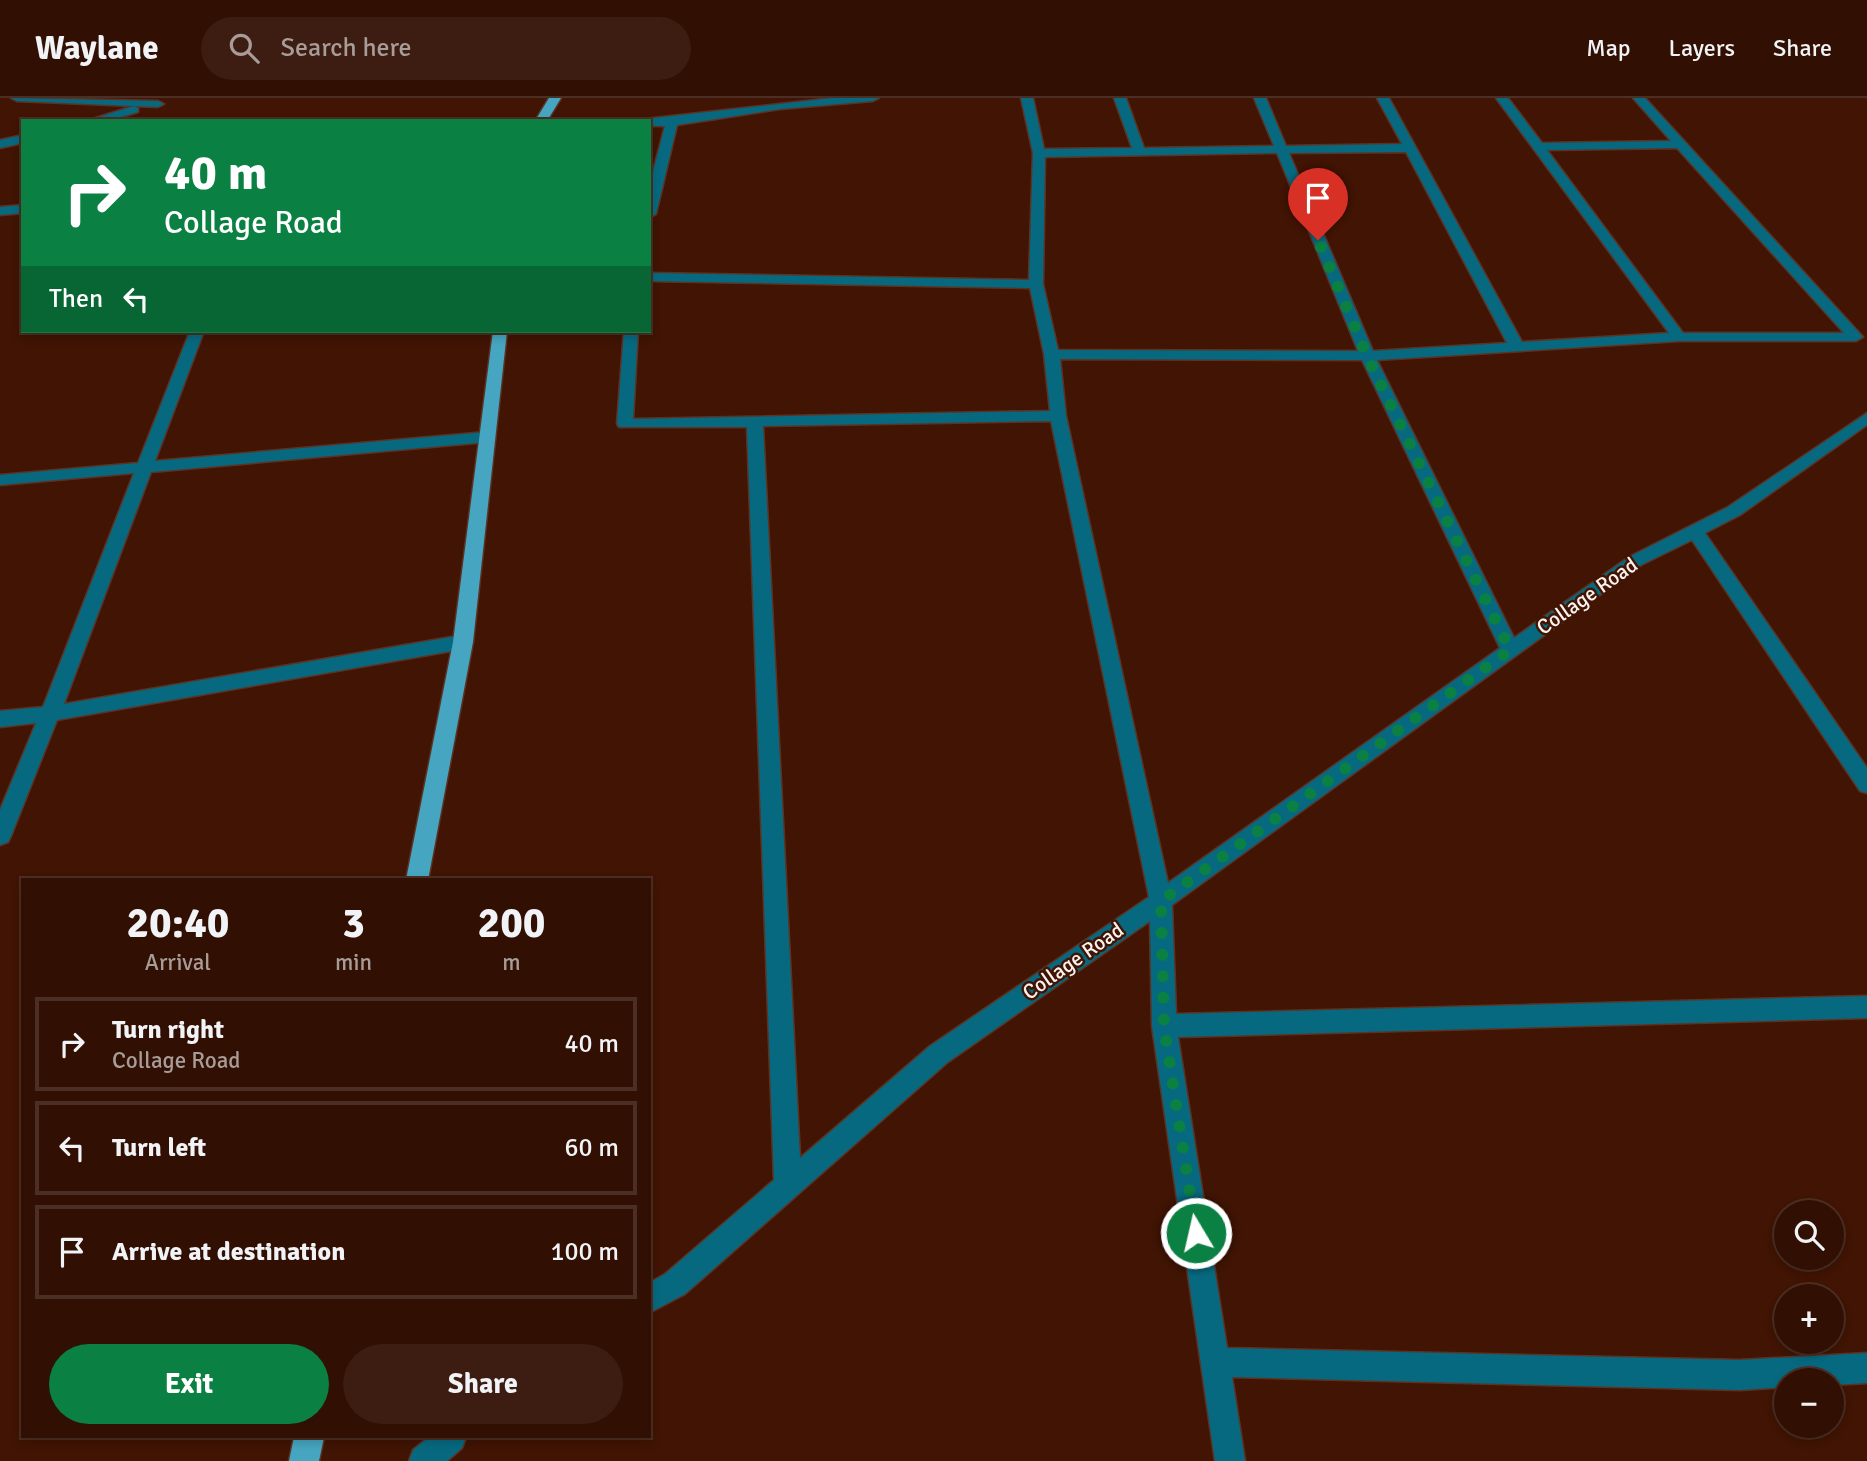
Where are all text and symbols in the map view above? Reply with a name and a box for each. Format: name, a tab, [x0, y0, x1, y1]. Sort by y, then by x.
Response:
search box	[201, 17, 691, 80]
text: Waylane	[35, 28, 159, 69]
icon: search	[225, 29, 263, 67]
text: Search here	[281, 32, 412, 64]
text: Map	[1586, 33, 1631, 63]
text: Layers	[1669, 33, 1735, 63]
text: Share	[1773, 33, 1832, 63]
text: 40 m	[164, 143, 267, 203]
icon: right	[49, 147, 140, 238]
pin	[1288, 168, 1348, 240]
icon: arrive	[1299, 179, 1337, 217]
text: Collage Road	[164, 203, 343, 242]
icon: left	[117, 280, 155, 318]
text: Then	[49, 283, 103, 315]
street label: Collage Road	[1531, 552, 1643, 640]
text: 20:40	[126, 898, 230, 949]
text: 3	[342, 898, 365, 949]
text: 200	[477, 898, 546, 949]
street label: Collage Road	[1017, 917, 1129, 1005]
text: Arrival	[145, 948, 211, 977]
text: min	[335, 948, 372, 977]
text: m	[502, 948, 521, 977]
text: Turn right	[112, 1014, 224, 1046]
icon: right	[53, 1025, 91, 1063]
text: 40 m	[564, 1028, 619, 1060]
text: Collage Road	[112, 1046, 240, 1075]
icon: left	[53, 1129, 91, 1167]
text: Turn left	[112, 1132, 206, 1164]
text: 60 m	[564, 1132, 619, 1164]
position arrow	[1159, 1196, 1233, 1270]
map controls	[1774, 1200, 1844, 1438]
button: search	[1774, 1200, 1844, 1270]
icon: arrive	[53, 1233, 91, 1271]
text: Arrive at destination	[112, 1236, 345, 1268]
text: 100 m	[550, 1236, 619, 1268]
button: +	[1774, 1284, 1844, 1354]
button: Exit	[49, 1344, 329, 1424]
button: Share	[343, 1344, 623, 1424]
button: −	[1774, 1368, 1844, 1438]

